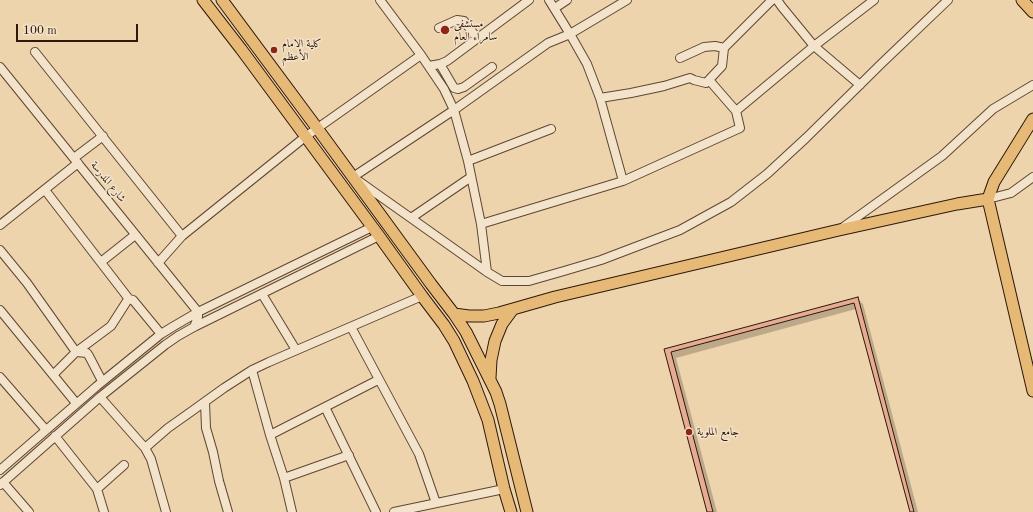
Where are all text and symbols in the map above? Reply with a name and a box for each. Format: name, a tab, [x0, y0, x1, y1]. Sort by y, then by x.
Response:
scale bar	[18, 16, 140, 42]
place label: مستشفى سامراء العام	[454, 17, 497, 43]
marker: مستشفى سامراء العام	[439, 24, 451, 36]
text: 100 m	[23, 25, 57, 37]
place label: كلية الامام الأعظم	[282, 37, 322, 63]
marker: كلية الامام الأعظم	[269, 45, 279, 55]
street label: شارع المدرسة	[88, 159, 128, 205]
place label: جامع الملوية	[697, 425, 739, 439]
marker: جامع الملوية	[684, 427, 694, 437]

